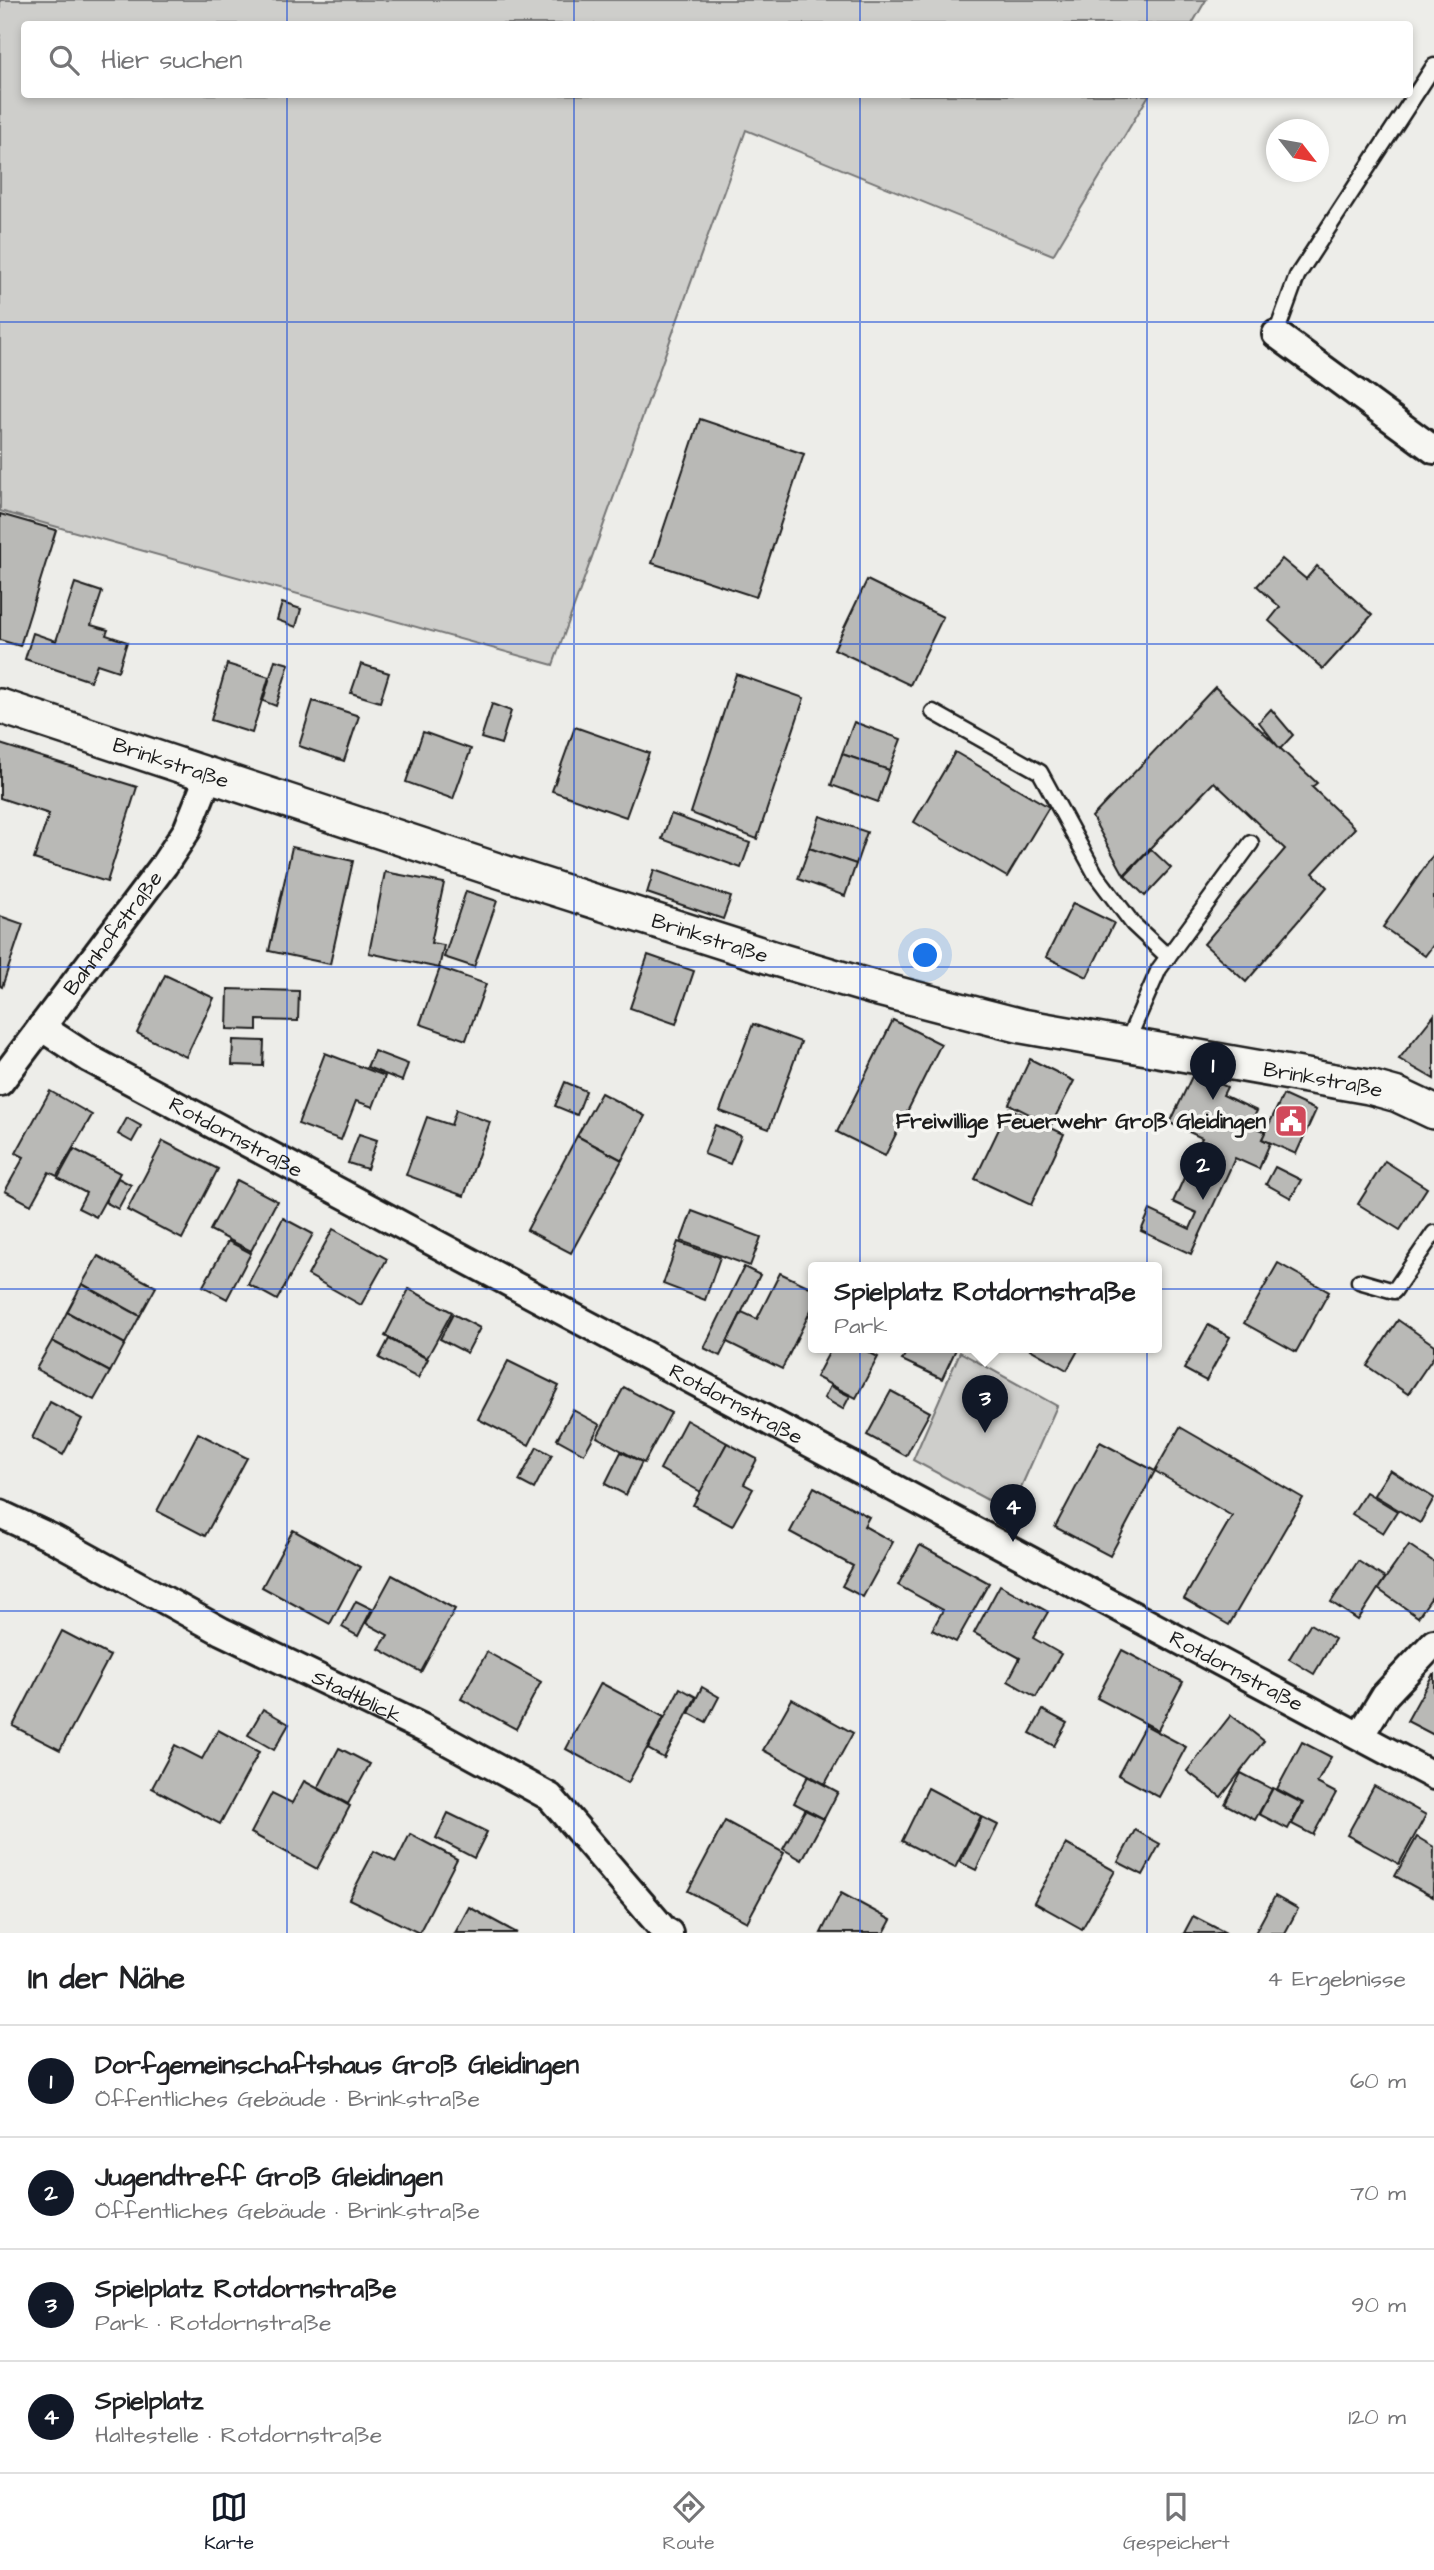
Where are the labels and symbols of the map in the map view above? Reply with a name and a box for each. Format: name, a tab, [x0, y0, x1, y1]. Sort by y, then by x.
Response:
north arrow	[1266, 119, 1329, 182]
street label: Brinkstraße	[109, 730, 233, 795]
street label: Bahnhofstraße	[56, 865, 169, 1001]
street label: Brinkstraße	[648, 906, 772, 970]
your location	[908, 938, 942, 972]
pin: 1	[1190, 1042, 1236, 1100]
street label: Brinkstraße	[1261, 1054, 1386, 1105]
street label: Rotdornstraße	[164, 1089, 308, 1184]
public building icon: Freiwillige Feuerwehr Groß Gleidingen	[1272, 1102, 1310, 1140]
place label: Freiwillige Feuerwehr Groß Gleidingen	[896, 1107, 1266, 1138]
pin: 2	[1180, 1142, 1226, 1200]
street label: Rotdornstraße	[664, 1356, 808, 1451]
pin: 3	[962, 1375, 1008, 1433]
pin: 4	[990, 1484, 1036, 1542]
street label: Rotdornstraße	[1165, 1623, 1308, 1718]
street label: Stadtblick	[307, 1662, 407, 1730]

